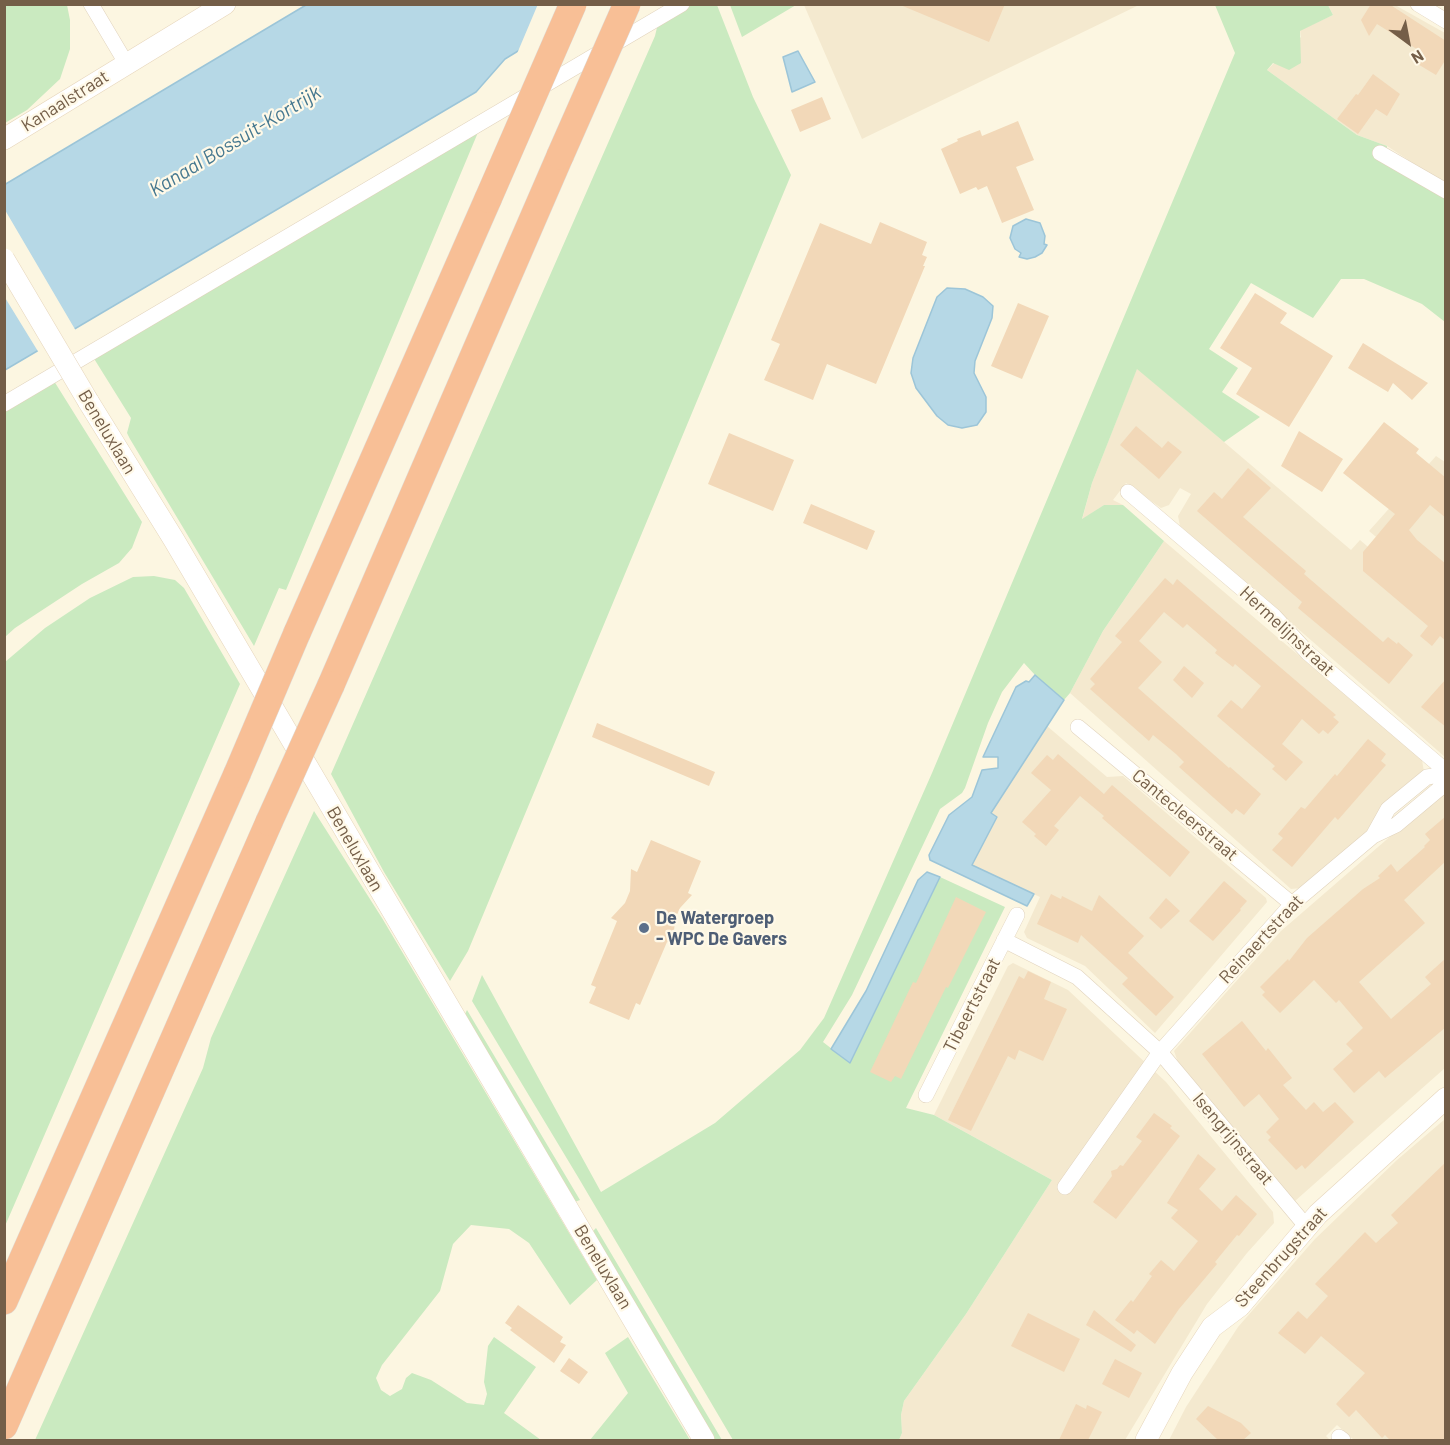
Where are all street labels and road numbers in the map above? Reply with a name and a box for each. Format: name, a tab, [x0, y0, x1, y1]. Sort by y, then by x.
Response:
street label: Kanaalstraat	[17, 66, 113, 136]
street label: Beneluxlaan	[73, 386, 141, 478]
street label: Hermelijnstraat	[1235, 582, 1339, 680]
street label: Cantecleerstraat	[1128, 765, 1242, 865]
street label: Beneluxlaan	[322, 803, 388, 895]
street label: Reinaertstraat	[1214, 890, 1308, 988]
street label: Tibeertstraat	[939, 954, 1005, 1056]
street label: Isengrijnstraat	[1188, 1088, 1278, 1190]
street label: Steenbrugstraat	[1230, 1202, 1332, 1312]
street label: Beneluxlaan	[569, 1221, 637, 1313]

